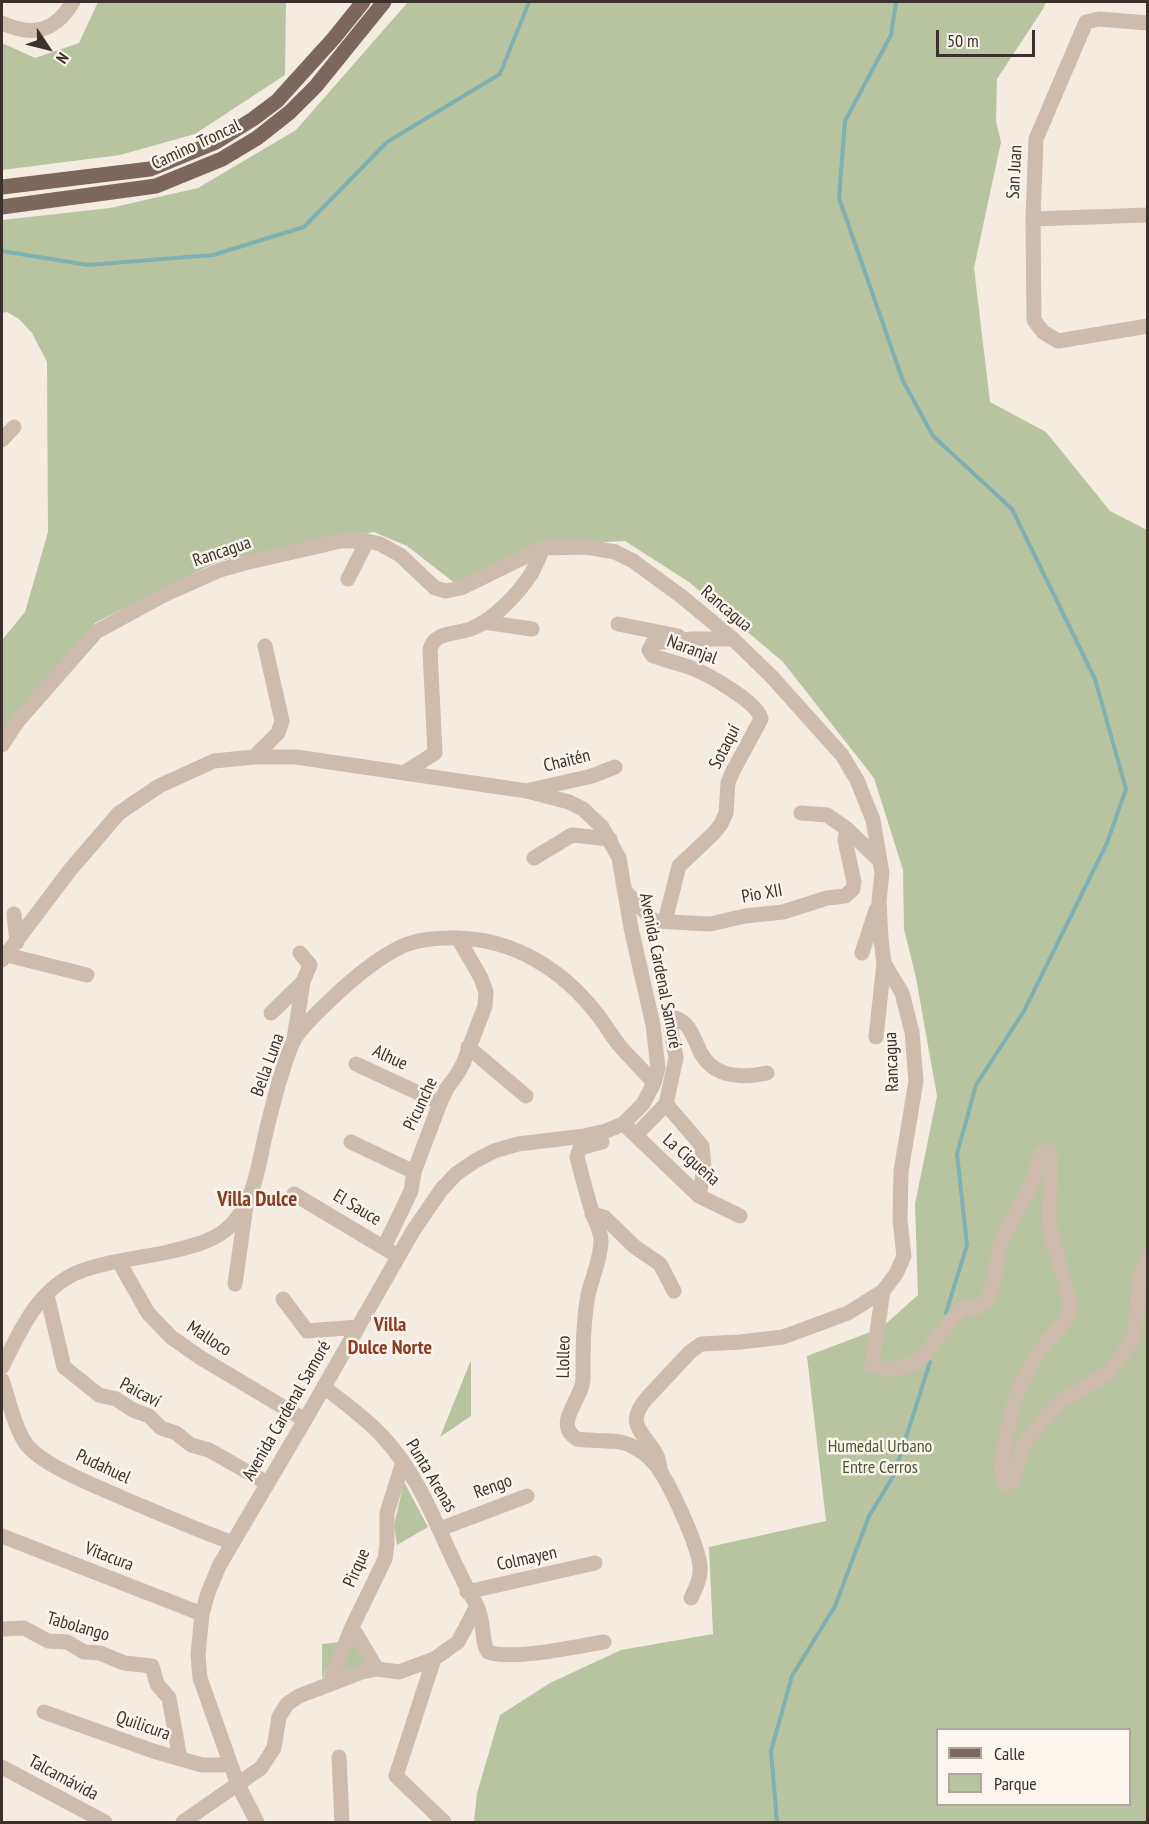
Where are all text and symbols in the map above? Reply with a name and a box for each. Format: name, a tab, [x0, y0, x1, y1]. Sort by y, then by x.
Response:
north arrow	[18, 18, 78, 78]
scale bar	[939, 18, 1038, 56]
text: 50 m	[947, 29, 979, 52]
text: N	[52, 49, 73, 68]
street label: Camino Troncal	[148, 115, 244, 175]
street label: San Juan	[1003, 145, 1027, 199]
street label: Rancagua	[190, 532, 254, 572]
street label: Rancagua	[696, 581, 756, 637]
street label: Naranjal	[664, 631, 720, 669]
street label: Sotaquí	[705, 721, 745, 773]
street label: Chaitén	[541, 745, 593, 777]
street label: Pio XII	[740, 880, 784, 908]
street label: Avenida Cardenal Samoré	[634, 891, 686, 1051]
street label: Bella Luna	[247, 1031, 289, 1099]
street label: Rancagua	[880, 1032, 904, 1092]
street label: Alhue	[369, 1041, 411, 1075]
street label: Picunche	[399, 1074, 443, 1134]
street label: La Cigueña	[658, 1129, 724, 1191]
street label: El Sauce	[329, 1185, 385, 1231]
district label: Villa Dulce	[217, 1187, 297, 1213]
district label: Villa Dulce Norte	[348, 1313, 432, 1360]
street label: Malloco	[183, 1317, 235, 1361]
street label: Llolleo	[553, 1335, 575, 1379]
street label: Avenida Cardenal Samoré	[238, 1337, 336, 1485]
street label: Paicaví	[116, 1373, 164, 1413]
street label: Punta Arenas	[401, 1436, 461, 1516]
park label: Humedal Urbano Entre Cerros	[828, 1436, 932, 1478]
street label: Pudahuel	[72, 1445, 134, 1489]
street label: Rengo	[471, 1470, 515, 1504]
street label: Vitacura	[81, 1538, 137, 1576]
street label: Colmayen	[495, 1542, 559, 1576]
street label: Pirque	[339, 1545, 375, 1591]
street label: Tabolango	[44, 1608, 112, 1646]
street label: Quilicura	[113, 1707, 173, 1745]
legend	[936, 1728, 1131, 1806]
text: Calle	[994, 1742, 1025, 1765]
street label: Talcamávida	[24, 1751, 102, 1805]
text: Parque	[994, 1772, 1037, 1795]

